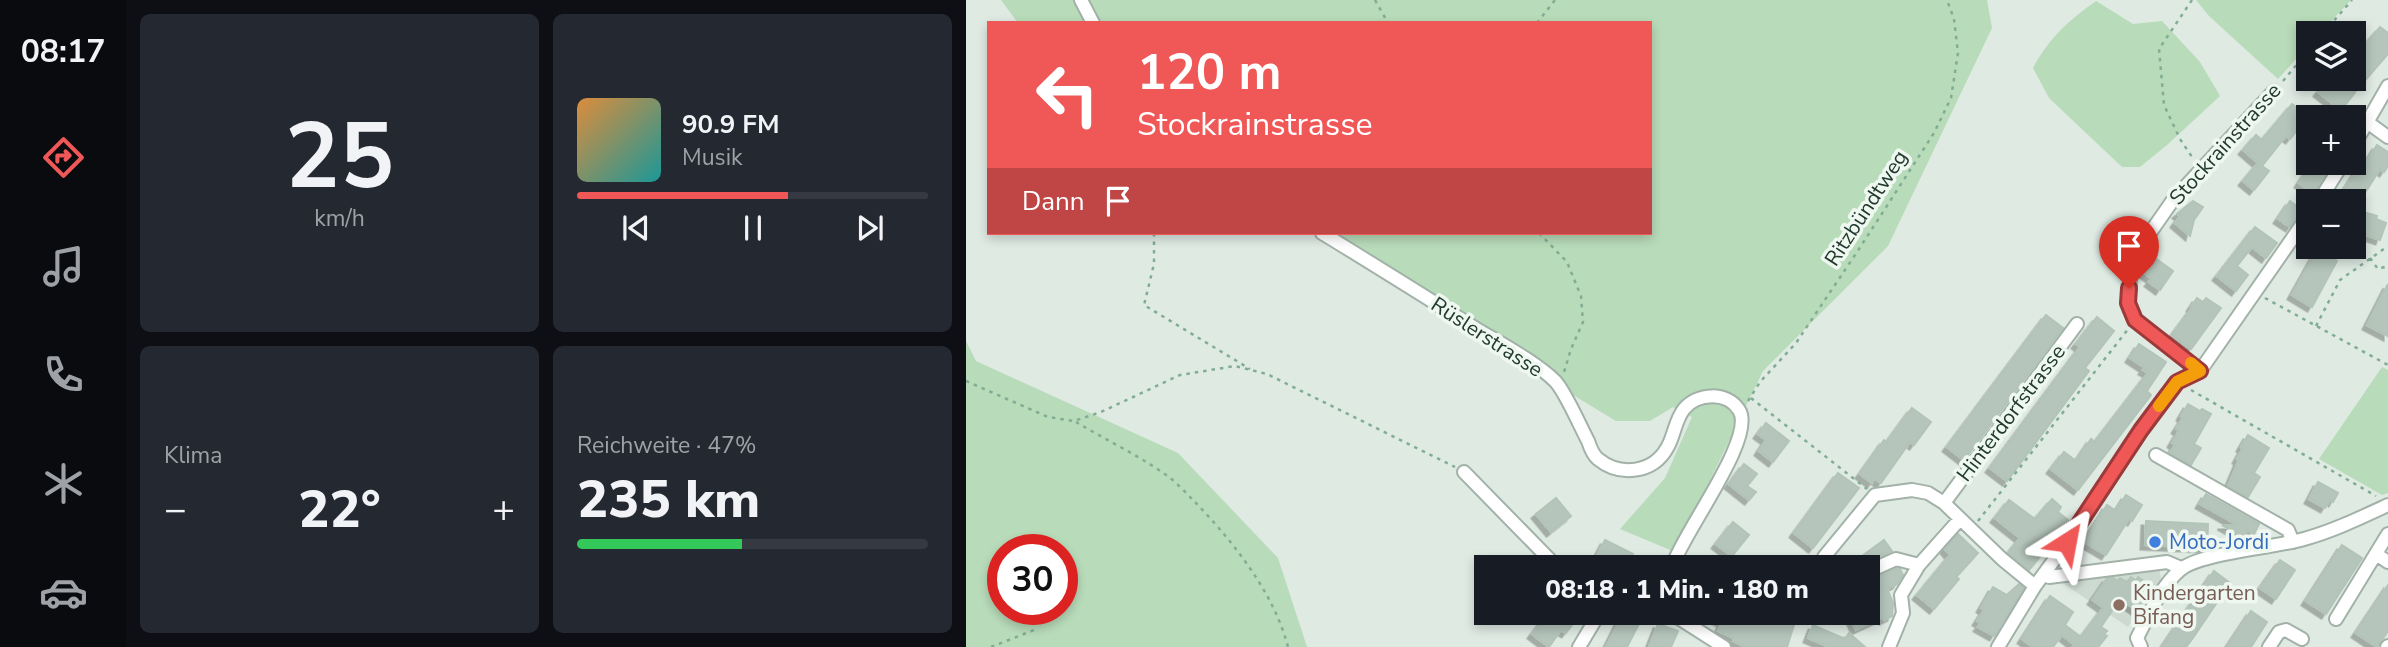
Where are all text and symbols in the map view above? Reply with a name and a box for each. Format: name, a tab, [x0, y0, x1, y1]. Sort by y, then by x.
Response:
map controls	[2296, 21, 2366, 259]
button: layers	[2296, 21, 2366, 91]
text: 08:17	[21, 30, 105, 73]
text: 120 m	[1137, 39, 1281, 106]
icon: left	[1022, 49, 1113, 140]
street label: Stockrainstrasse	[2163, 77, 2287, 211]
text: 25	[285, 95, 394, 219]
text: Stockrainstrasse	[1137, 103, 1373, 146]
button: +	[2296, 105, 2366, 175]
text: 90.9 FM	[682, 107, 779, 142]
icon: directions	[39, 133, 88, 182]
text: Musik	[682, 142, 742, 173]
street label: Ritzbündtweg	[1818, 145, 1914, 271]
icon: arrive	[1099, 182, 1137, 220]
text: Dann	[1022, 184, 1085, 219]
button: −	[2296, 189, 2366, 259]
text: km/h	[314, 203, 365, 234]
icon: previous	[617, 209, 655, 247]
icon: pause	[734, 209, 772, 247]
icon: next	[851, 209, 889, 247]
pin	[2099, 216, 2159, 288]
icon: arrive	[2110, 227, 2148, 265]
icon: music	[39, 242, 88, 291]
street label: Rüslerstrasse	[1426, 290, 1548, 384]
street label: Hinterdorfstrasse	[1950, 339, 2072, 487]
icon: phone	[39, 350, 88, 399]
text: Reichweite · 47%	[577, 430, 756, 461]
text: Klima	[164, 440, 222, 471]
icon: climate	[39, 459, 88, 508]
text: 235 km	[577, 464, 760, 535]
text: 22°	[298, 474, 381, 545]
text: −	[164, 484, 187, 535]
text: +	[492, 484, 515, 535]
position arrow	[2030, 505, 2104, 579]
place label: Moto-Jordi	[2169, 528, 2269, 556]
speed limit sign: 30	[987, 534, 1078, 625]
marker: Moto-Jordi	[2147, 534, 2163, 550]
icon: car	[39, 568, 88, 617]
text: 08:18 · 1 Min. · 180 m	[1545, 572, 1809, 607]
place label: Kindergarten Bifang	[2133, 579, 2256, 631]
marker: Kindergarten Bifang	[2111, 597, 2127, 613]

